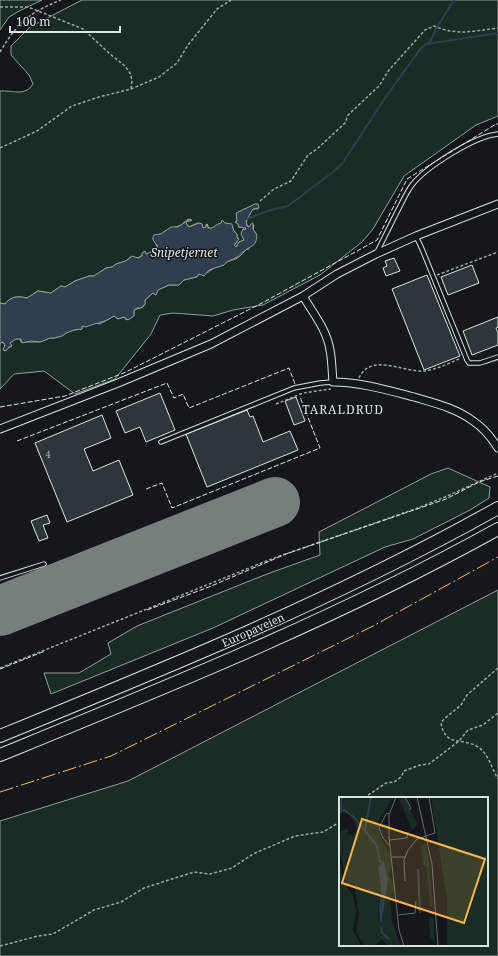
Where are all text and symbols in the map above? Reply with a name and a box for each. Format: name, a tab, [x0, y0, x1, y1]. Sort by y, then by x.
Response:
scale bar	[10, 8, 120, 34]
text: 100 m	[16, 13, 51, 30]
water label: Snipetjernet	[150, 244, 218, 261]
district label: TARALDRUD	[302, 401, 384, 418]
house number: 4	[45, 448, 51, 461]
street label: Europaveien	[219, 609, 286, 650]
inset map	[339, 797, 488, 946]

